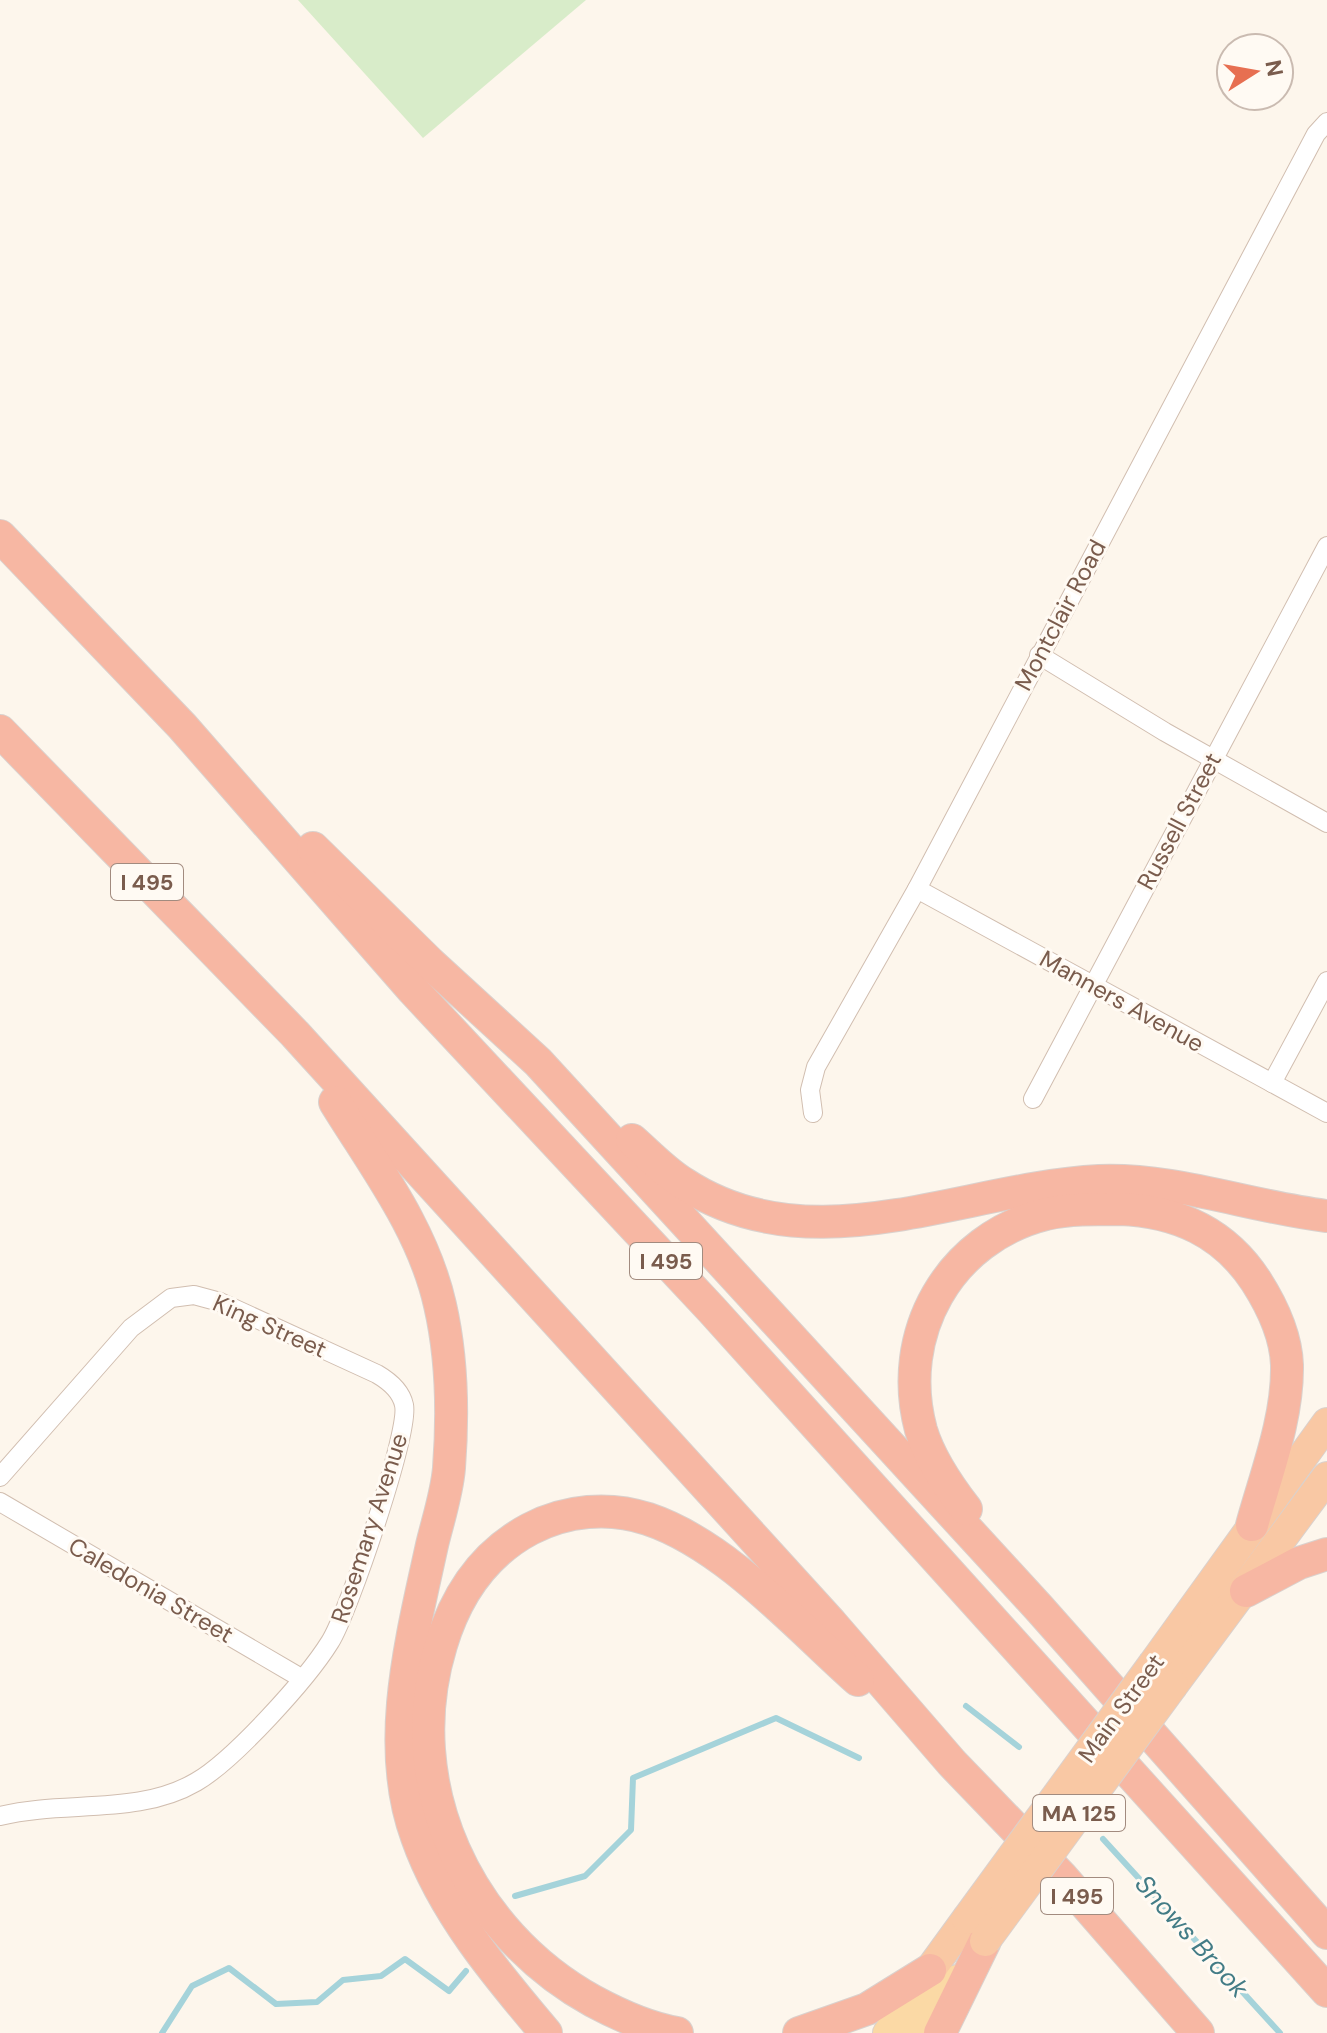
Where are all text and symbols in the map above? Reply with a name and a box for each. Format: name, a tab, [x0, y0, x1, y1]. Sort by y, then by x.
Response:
north arrow	[1215, 32, 1295, 112]
text: N	[1258, 58, 1290, 79]
street label: Montclair Road	[1007, 534, 1113, 696]
street label: Russell Street	[1130, 747, 1228, 895]
road number: I 495	[111, 864, 183, 900]
street label: Manners Avenue	[1034, 943, 1210, 1059]
road number: I 495	[630, 1243, 702, 1279]
street label: King Street	[208, 1287, 332, 1365]
street label: Rosemary Avenue	[324, 1429, 414, 1627]
street label: Caledonia Street	[63, 1530, 239, 1650]
street label: Main Street	[1071, 1647, 1171, 1769]
road number: MA 125	[1033, 1795, 1125, 1831]
water label: Snows Brook	[1128, 1867, 1257, 2005]
road number: I 495	[1041, 1878, 1113, 1914]

